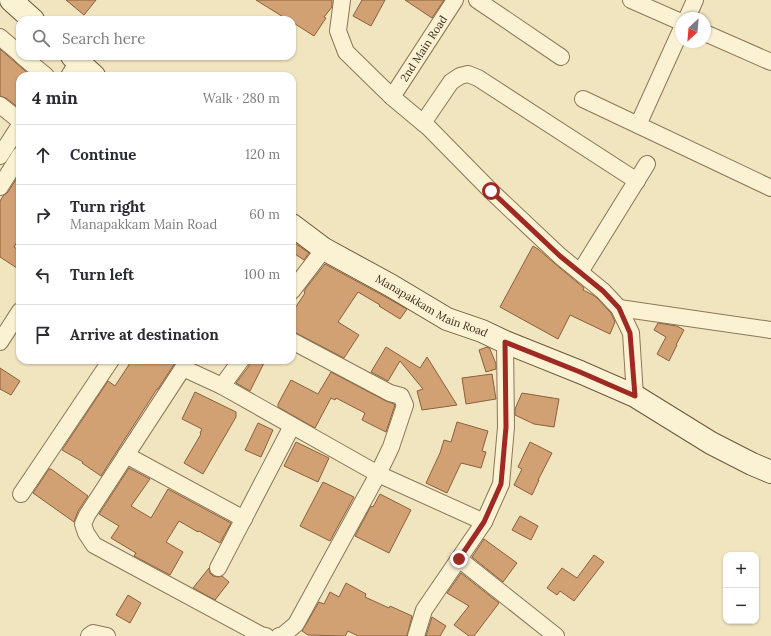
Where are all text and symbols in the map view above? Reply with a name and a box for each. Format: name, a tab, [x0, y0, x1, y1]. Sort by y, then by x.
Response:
street label: 2nd Main Road	[397, 12, 450, 84]
north arrow	[675, 12, 711, 48]
search box	[16, 16, 296, 60]
icon: search	[30, 27, 52, 49]
text: Search here	[62, 29, 145, 48]
text: 4 min	[32, 87, 78, 109]
text: Walk · 280 m	[203, 90, 280, 107]
icon: ahead	[32, 144, 54, 166]
text: Continue	[70, 145, 136, 164]
text: 120 m	[245, 146, 280, 163]
route start	[482, 182, 500, 200]
text: Turn right	[70, 197, 146, 216]
icon: right	[32, 204, 54, 226]
text: 60 m	[249, 206, 280, 223]
text: Manapakkam Main Road	[70, 216, 217, 233]
icon: left	[32, 264, 54, 286]
text: Turn left	[70, 265, 134, 284]
text: 100 m	[244, 266, 280, 283]
street label: Manapakkam Main Road	[373, 271, 491, 340]
icon: arrive	[32, 324, 54, 346]
text: Arrive at destination	[70, 325, 219, 344]
route end	[450, 550, 468, 568]
map controls	[723, 552, 759, 624]
button: +	[723, 552, 759, 588]
button: −	[723, 588, 759, 624]

